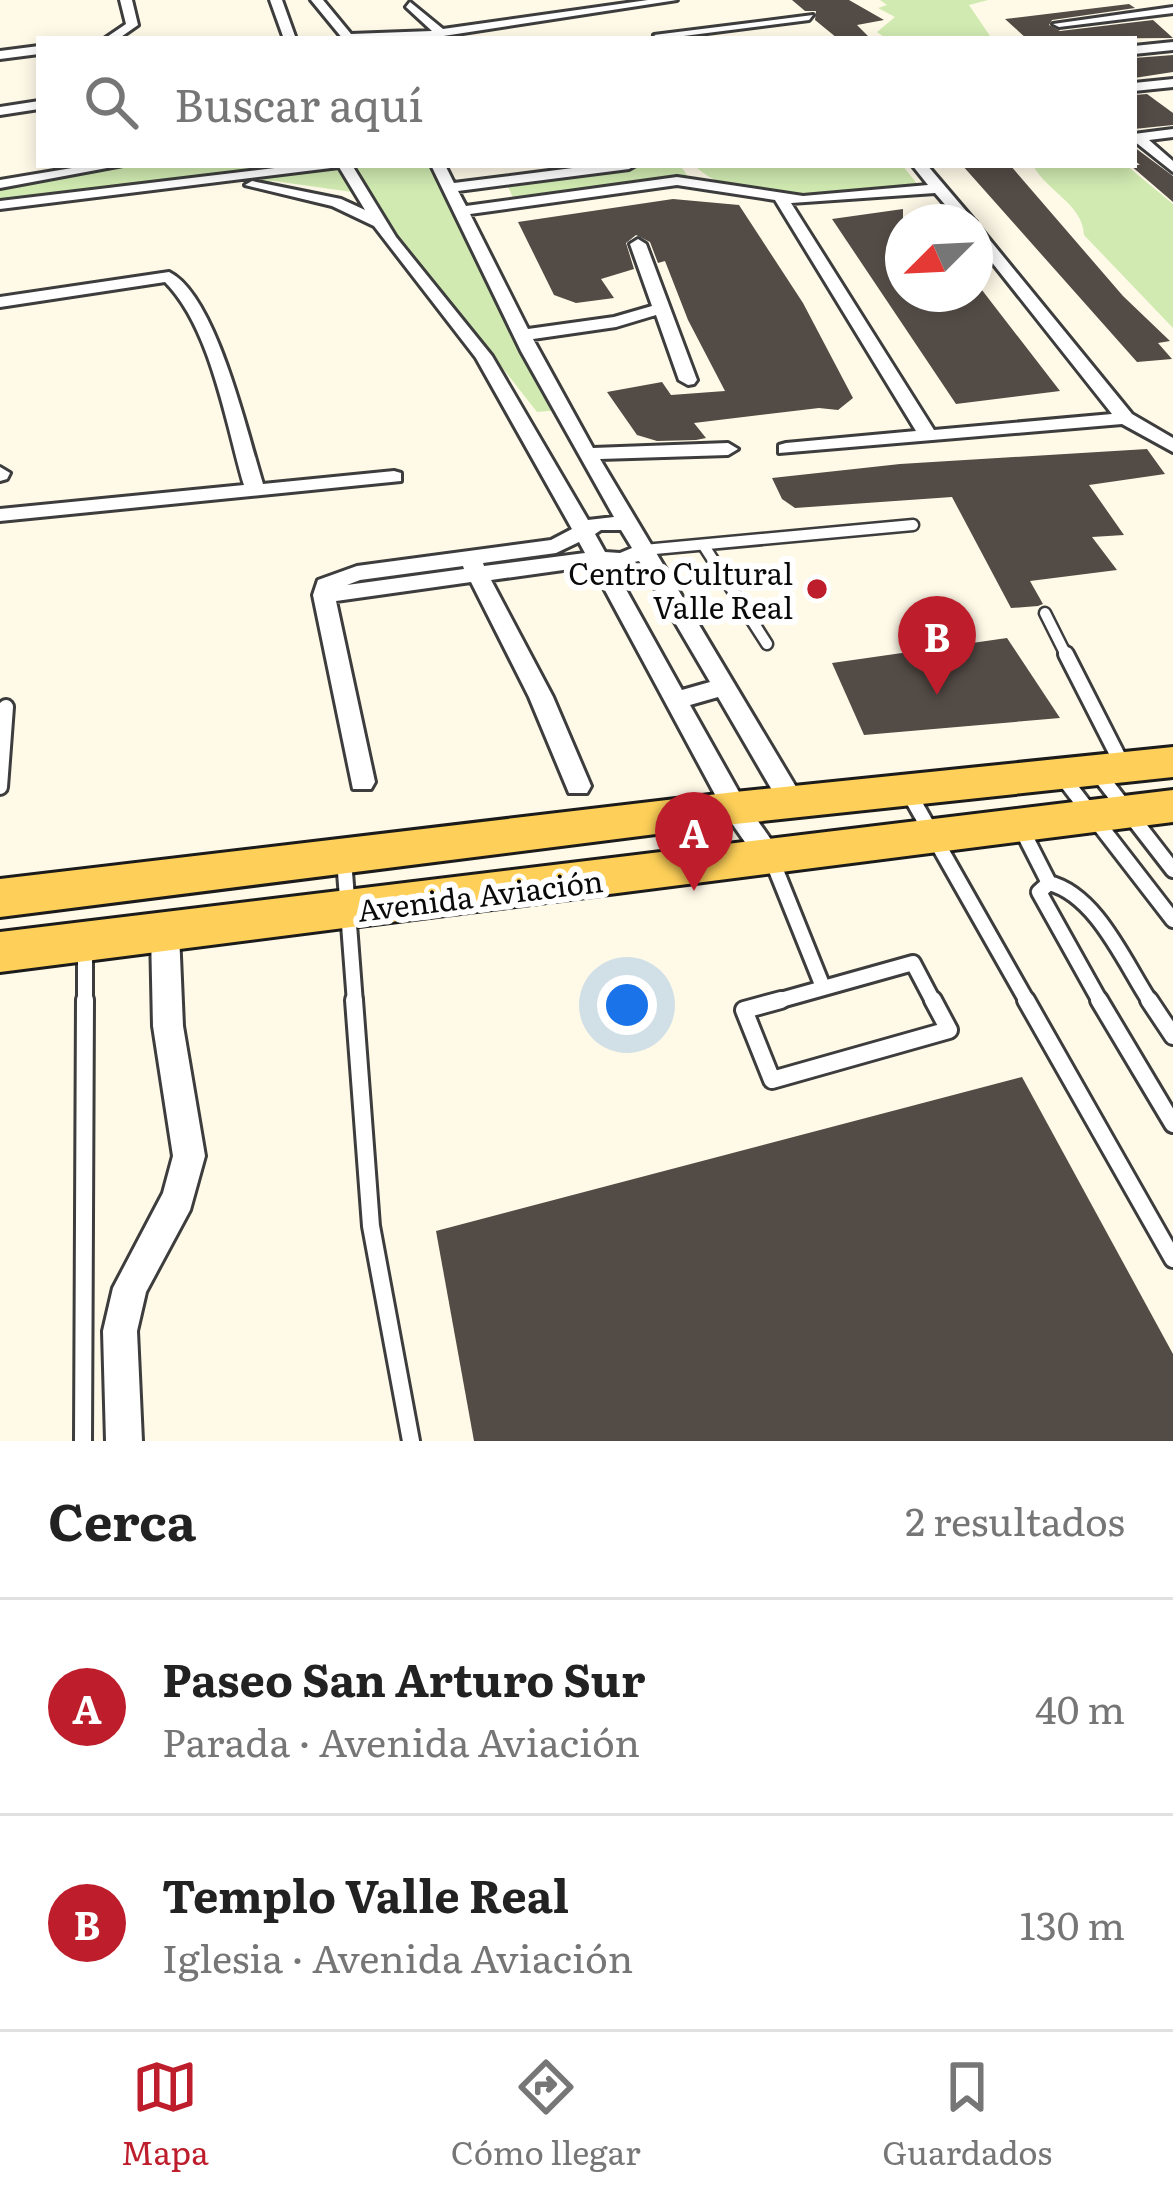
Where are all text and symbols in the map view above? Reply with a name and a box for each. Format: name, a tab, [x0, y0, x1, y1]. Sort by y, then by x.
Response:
search box	[36, 36, 1137, 168]
icon: search	[78, 69, 144, 135]
text: Buscar aquí	[174, 69, 423, 136]
north arrow	[885, 204, 993, 312]
place label: Centro Cultural Valle Real	[568, 550, 793, 628]
marker: Centro Cultural Valle Real	[804, 576, 830, 602]
pin: B	[898, 596, 976, 695]
pin: A	[655, 792, 733, 891]
street label: Avenida Aviación	[355, 857, 605, 931]
your location	[597, 975, 657, 1035]
text: Cerca	[48, 1481, 196, 1557]
text: 2 resultados	[905, 1490, 1125, 1548]
text: Paseo San Arturo Sur	[162, 1644, 645, 1711]
text: A	[72, 1678, 102, 1736]
text: 40 m	[1035, 1678, 1125, 1736]
text: Parada · Avenida Aviación	[162, 1711, 640, 1769]
text: Templo Valle Real	[162, 1860, 569, 1927]
text: B	[74, 1894, 100, 1952]
text: 130 m	[1020, 1894, 1125, 1952]
text: Iglesia · Avenida Aviación	[162, 1927, 633, 1985]
tab: Mapa	[121, 2054, 209, 2175]
tab: Cómo llegar	[451, 2054, 641, 2175]
tab: Guardados	[882, 2054, 1052, 2175]

